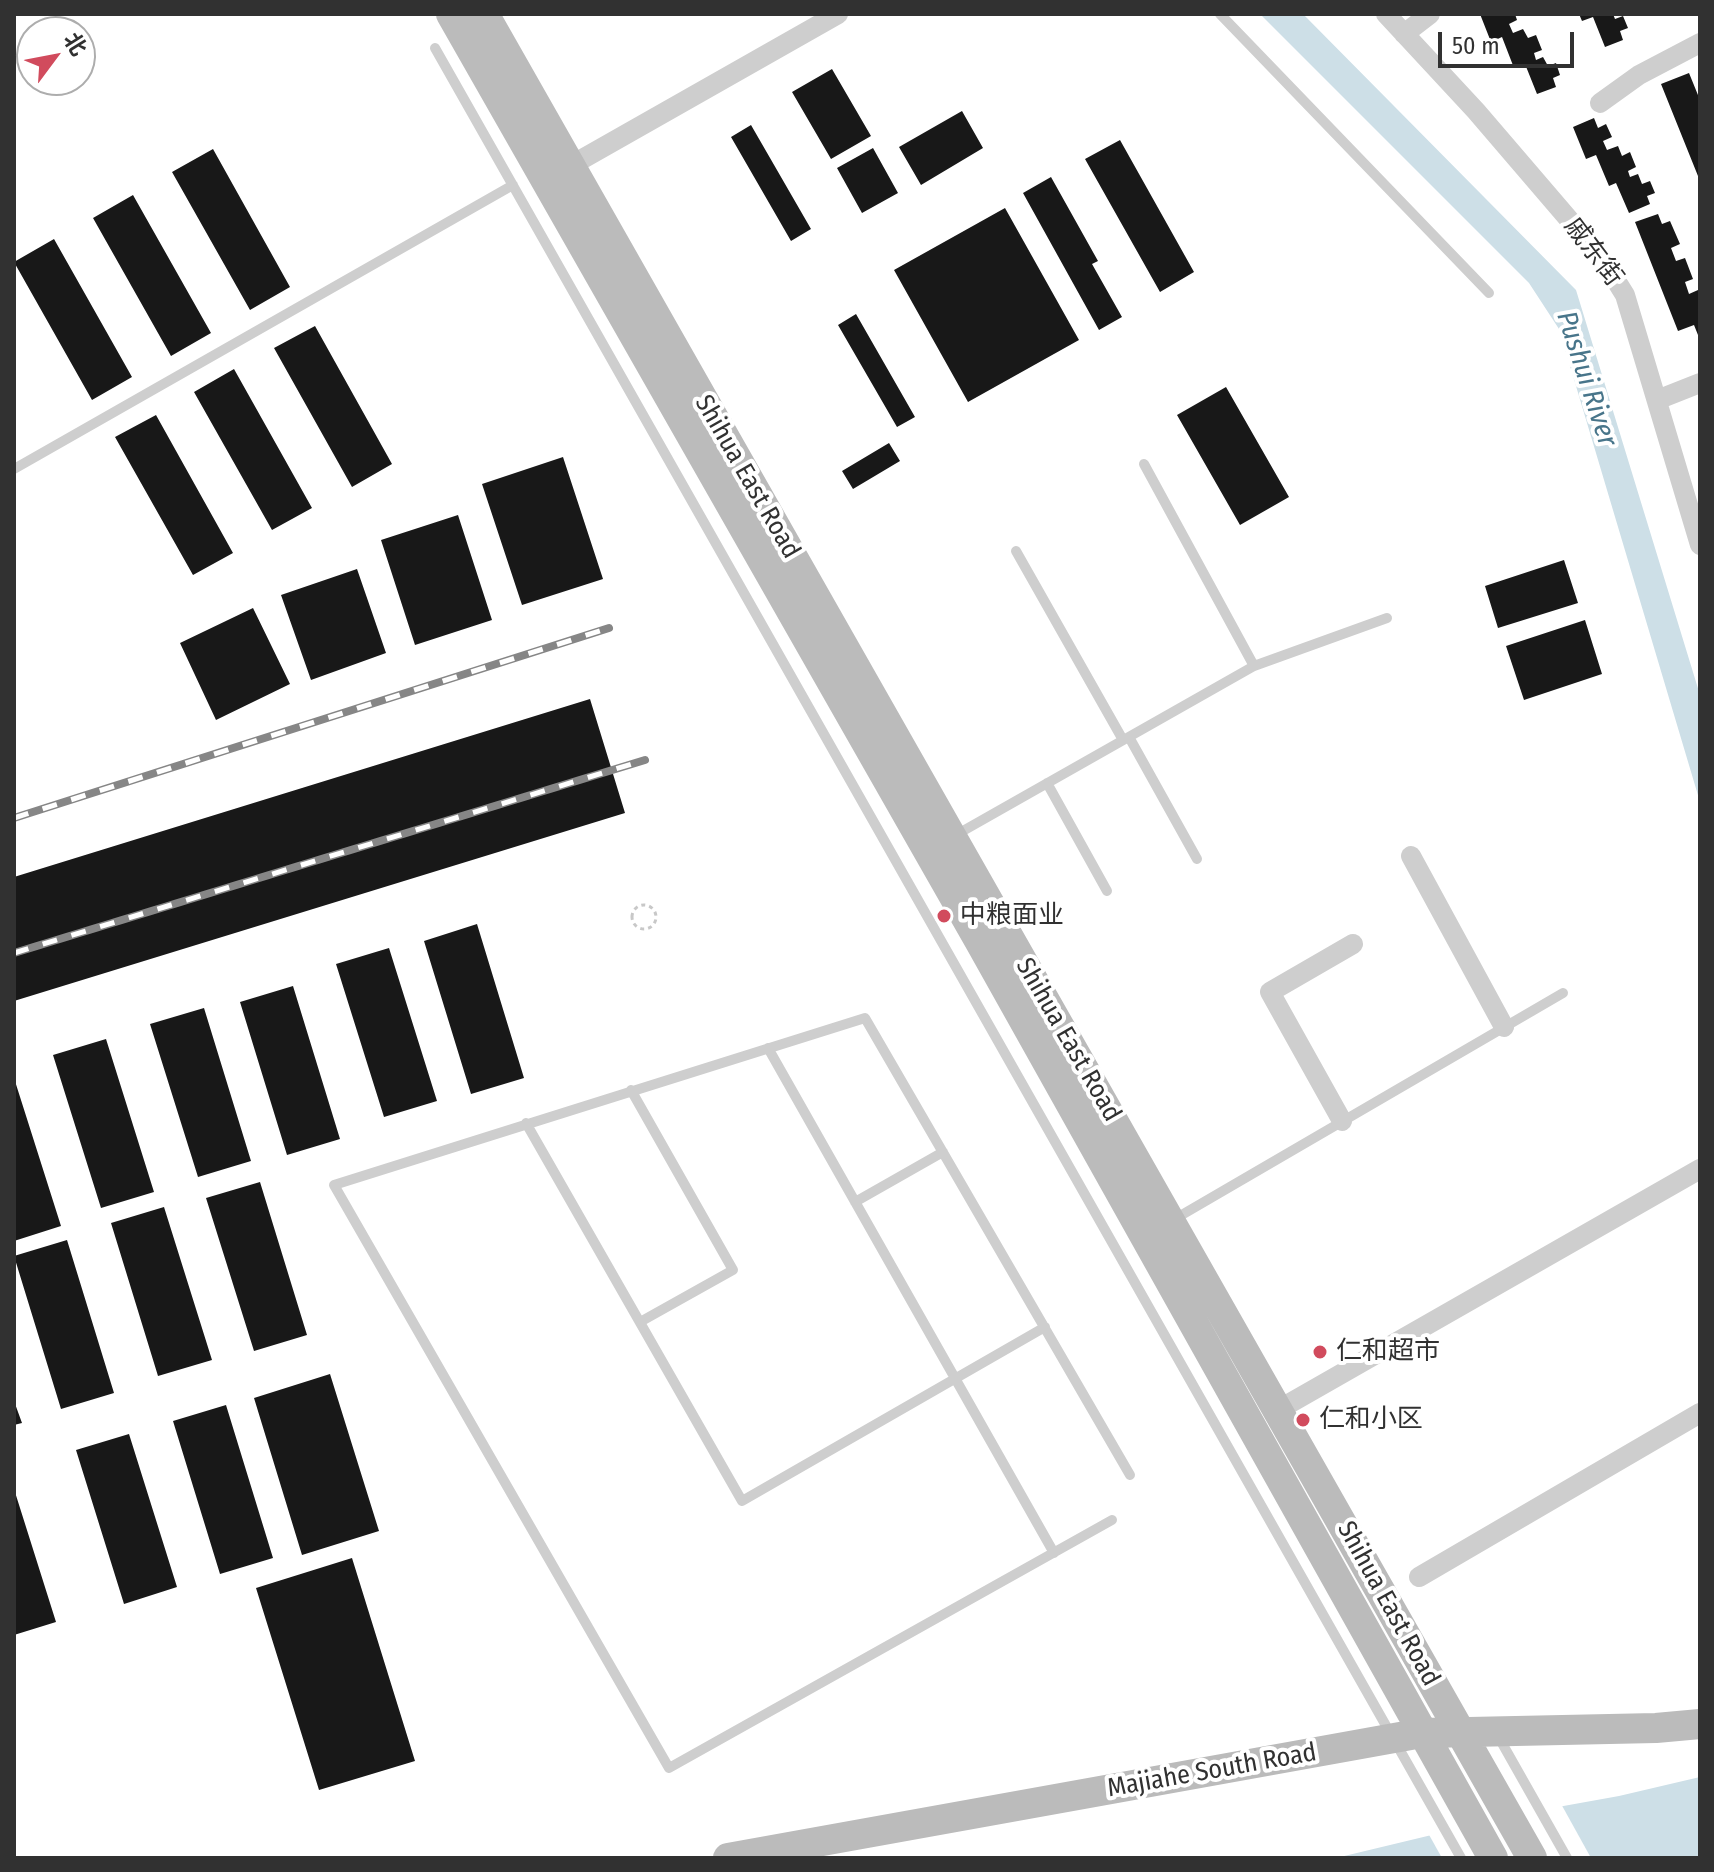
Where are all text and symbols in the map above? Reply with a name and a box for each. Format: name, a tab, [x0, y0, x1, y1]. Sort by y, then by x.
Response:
north arrow	[16, 16, 96, 96]
scale bar	[1442, 16, 1578, 66]
text: 北	[58, 28, 92, 61]
text: 50 m	[1452, 32, 1500, 60]
street label: 戚东街	[1557, 211, 1629, 293]
water label: Pushui River	[1548, 307, 1624, 451]
street label: Shihua East Road	[688, 390, 806, 564]
place label: 中粮面业	[960, 900, 1064, 932]
marker: 中粮面业	[935, 907, 953, 925]
street label: Shihua East Road	[1009, 953, 1127, 1127]
place label: 仁和超市	[1336, 1336, 1440, 1368]
marker: 仁和超市	[1311, 1343, 1329, 1361]
place label: 仁和小区	[1319, 1404, 1423, 1436]
marker: 仁和小区	[1294, 1411, 1312, 1429]
street label: Shihua East Road	[1330, 1516, 1446, 1692]
street label: Majiahe South Road	[1105, 1737, 1319, 1805]

